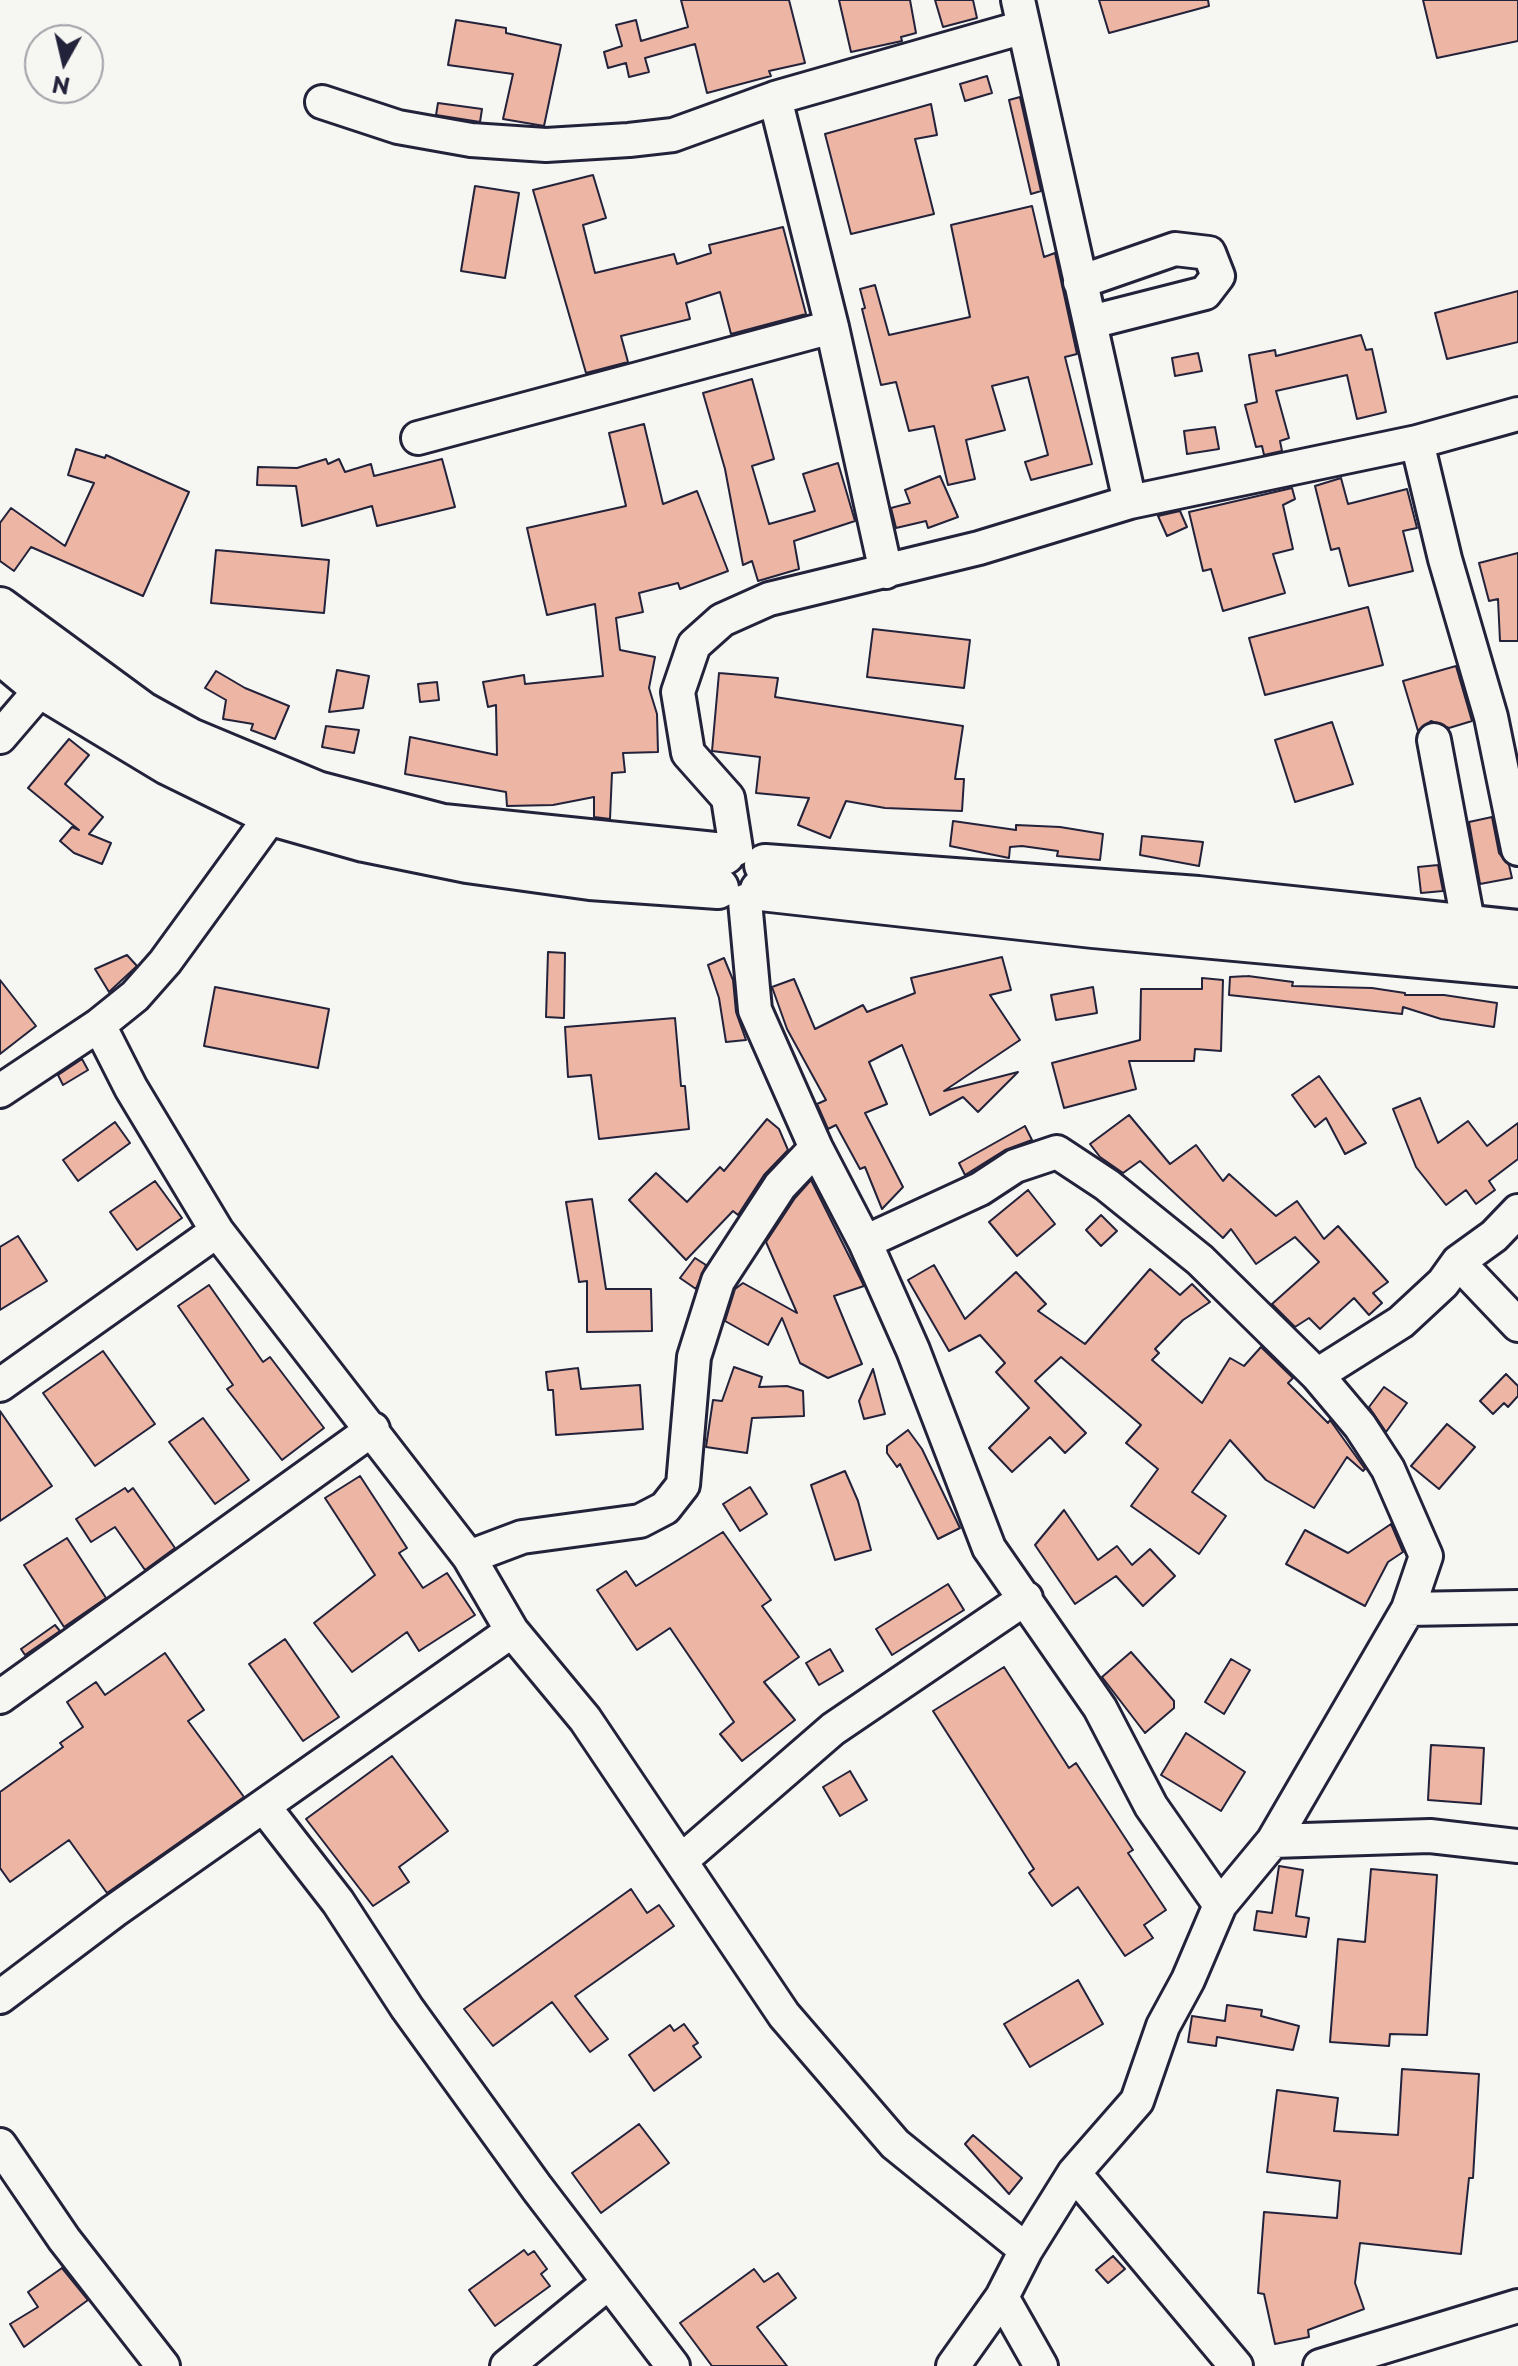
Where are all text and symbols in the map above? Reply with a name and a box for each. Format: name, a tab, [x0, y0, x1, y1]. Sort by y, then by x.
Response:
north arrow	[24, 24, 104, 104]
text: N	[50, 69, 72, 104]

